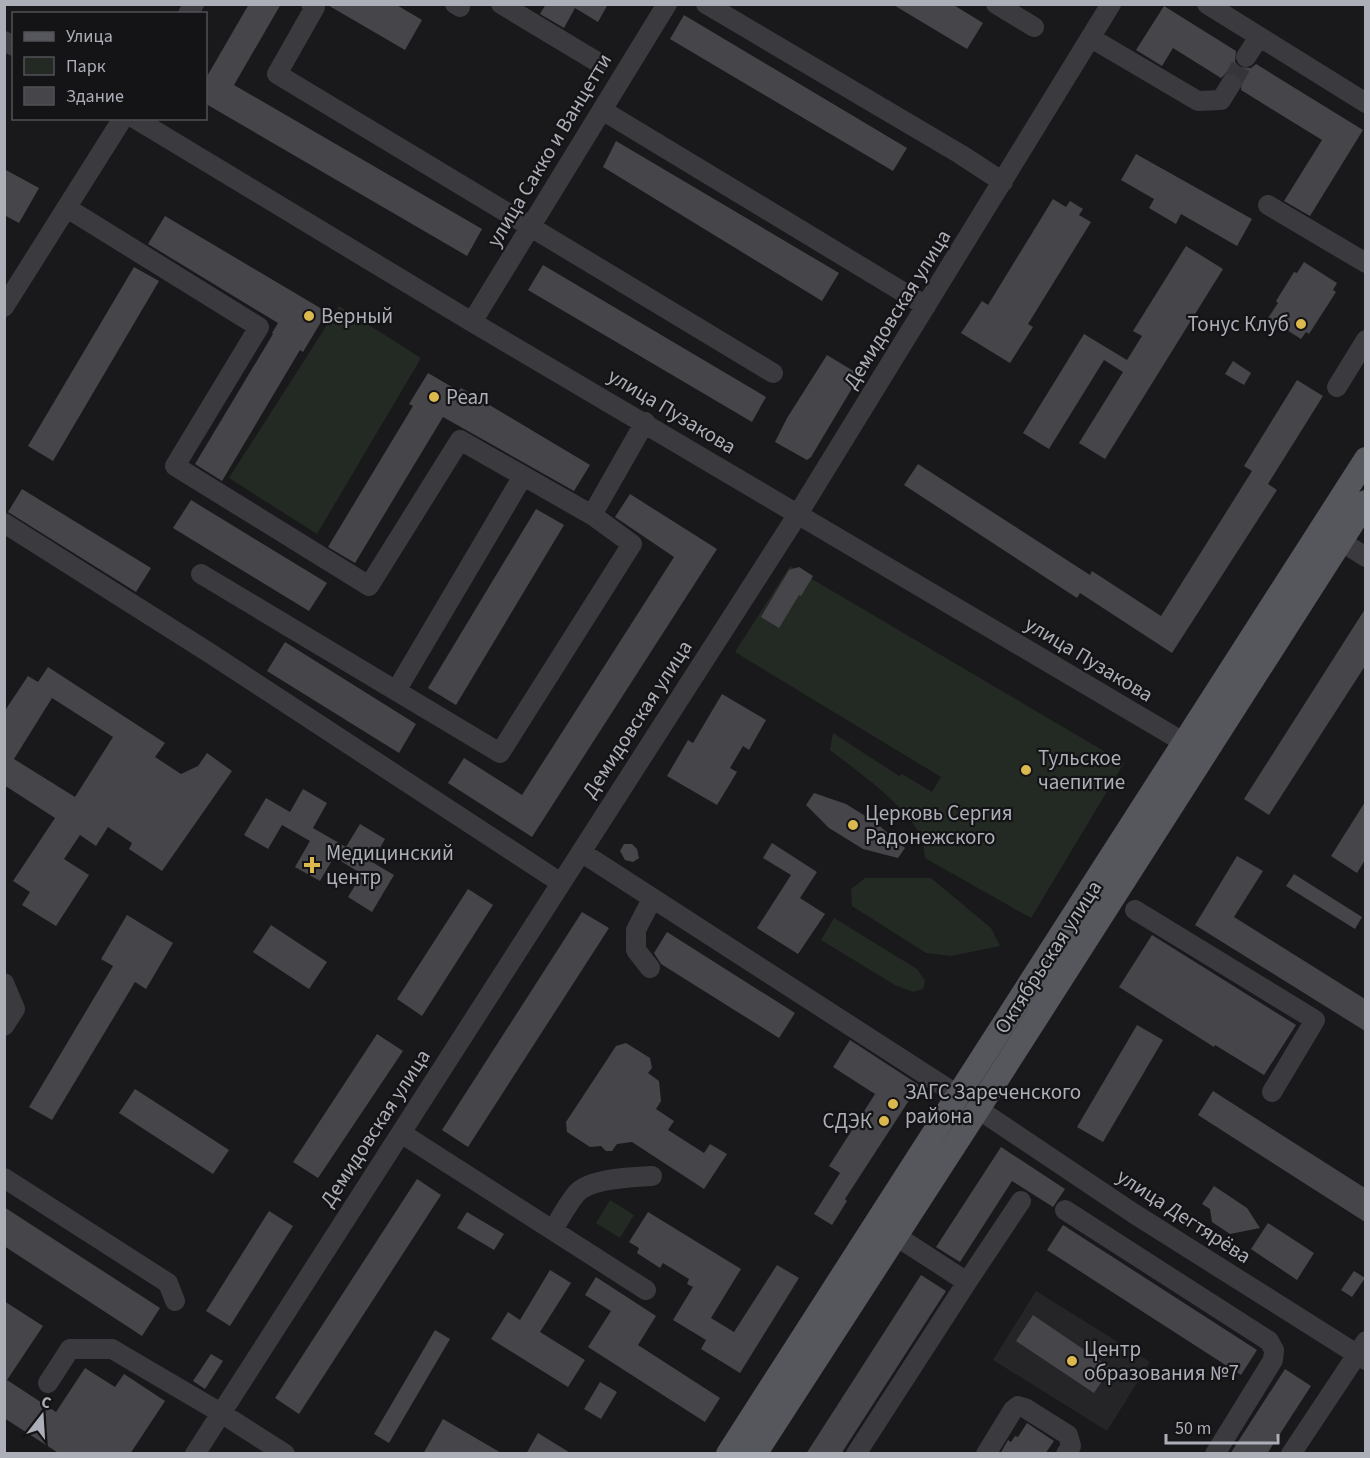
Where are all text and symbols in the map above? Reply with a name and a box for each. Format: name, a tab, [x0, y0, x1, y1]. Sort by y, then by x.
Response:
legend	[12, 12, 207, 120]
text: Улица	[66, 24, 113, 49]
street label: улица Сакко и Ванцетти	[479, 47, 619, 253]
text: Парк	[66, 54, 106, 79]
text: Здание	[66, 84, 124, 109]
street label: Демидовская улица	[836, 224, 958, 394]
place label: Верный	[321, 301, 393, 331]
marker: Верный	[302, 309, 316, 323]
place label: Тонус Клуб	[1187, 309, 1289, 339]
marker: Тонус Клуб	[1294, 317, 1308, 331]
street label: улица Пузакова	[602, 361, 742, 461]
place label: Реал	[446, 382, 489, 412]
marker: Реал	[427, 390, 441, 404]
street label: улица Пузакова	[1019, 609, 1159, 709]
street label: Демидовская улица	[575, 634, 699, 804]
place label: Тульское чаепитие	[1038, 743, 1125, 797]
marker: Тульское чаепитие	[1019, 763, 1033, 777]
place label: Церковь Сергия Радонежского	[865, 798, 1013, 852]
marker: Церковь Сергия Радонежского	[846, 818, 860, 832]
place label: Медицинский центр	[326, 838, 454, 892]
marker: Медицинский центр	[303, 856, 321, 874]
street label: Октябрьская улица	[987, 874, 1109, 1040]
street label: Демидовская улица	[313, 1043, 437, 1213]
place label: ЗАГС Зареченского района	[905, 1077, 1081, 1131]
marker: ЗАГС Зареченского района	[886, 1097, 900, 1111]
place label: СДЭК	[822, 1106, 873, 1136]
marker: СДЭК	[877, 1114, 891, 1128]
street label: улица Дегтярёва	[1111, 1161, 1257, 1271]
place label: Центр образования №7	[1084, 1334, 1239, 1388]
marker: Центр образования №7	[1065, 1354, 1079, 1368]
north arrow	[12, 1386, 72, 1446]
text: С	[38, 1391, 54, 1414]
scale bar	[1166, 1407, 1278, 1445]
text: 50 m	[1175, 1416, 1211, 1441]

